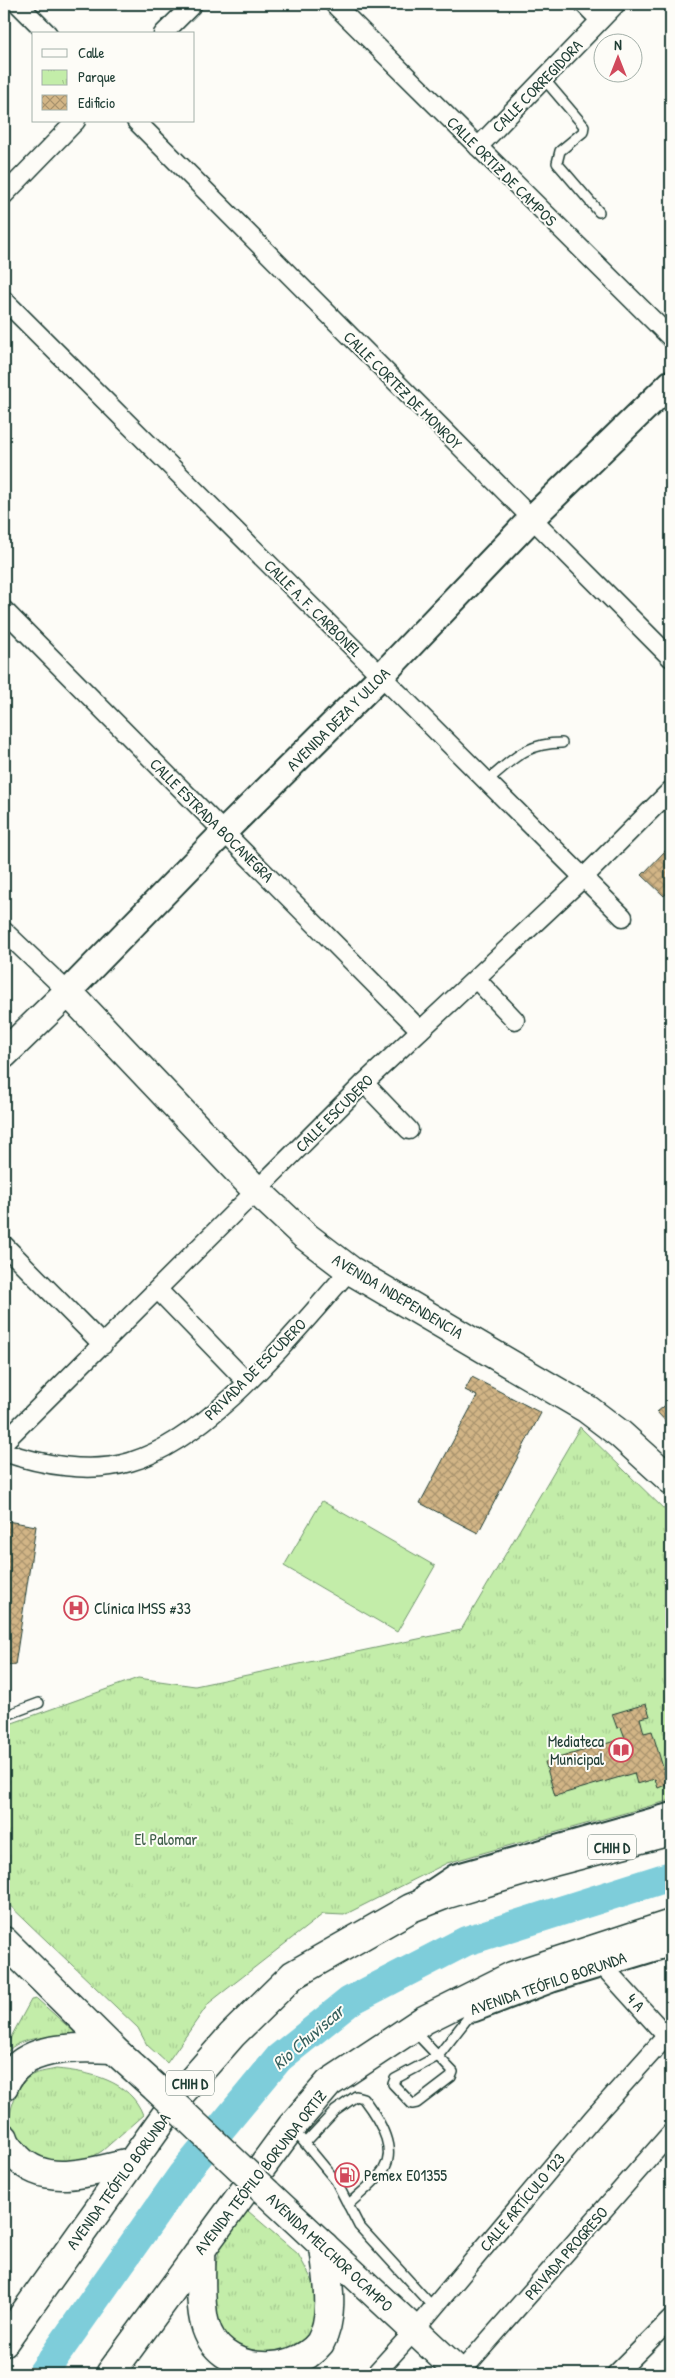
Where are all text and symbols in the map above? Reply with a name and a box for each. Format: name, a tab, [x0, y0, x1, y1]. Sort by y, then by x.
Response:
legend	[32, 32, 195, 122]
north arrow	[592, 32, 642, 82]
street label: CALLE CORREGIDORA	[487, 35, 587, 137]
text: N	[614, 35, 622, 54]
text: Calle	[78, 42, 105, 63]
text: Parque	[78, 66, 116, 87]
text: Edificio	[78, 92, 115, 113]
street label: CALLE ORTIZ DE CAMPOS	[442, 111, 562, 231]
street label: CALLE CORTEZ DE MONROY	[339, 326, 467, 454]
street label: CALLE A. F. CARBONEL	[259, 554, 367, 662]
street label: AVENIDA DEZA Y ULLOA	[282, 662, 395, 775]
street label: CALLE ESTRADA BOCANEGRA	[145, 753, 279, 887]
street label: CALLE ESCUDERO	[290, 1069, 378, 1157]
street label: AVENIDA INDEPENDENCIA	[328, 1248, 468, 1344]
street label: PRIVADA DE ESCUDERO	[199, 1313, 311, 1425]
hospital icon: Clínica IMSS #33	[63, 1595, 89, 1621]
place label: Clínica IMSS #33	[94, 1597, 191, 1619]
place label: Mediateca Municipal	[548, 1730, 605, 1770]
library icon: Mediateca Municipal	[608, 1737, 634, 1763]
park label: El Palomar	[135, 1828, 198, 1850]
road number: CHIH D	[588, 1834, 636, 1860]
street label: AVENIDA TEÓFILO BORUNDA	[467, 1946, 629, 2020]
street label: 4 A	[622, 1988, 650, 2016]
water label: Rio Chuviscar	[267, 1998, 351, 2075]
road number: CHIH D	[166, 2070, 214, 2096]
street label: AVENIDA TEÓFILO BORUNDA ORTIZ	[189, 2085, 331, 2259]
street label: AVENIDA TEÓFILO BORUNDA	[61, 2108, 175, 2254]
street label: CALLE ARTÍCULO 123	[474, 2148, 570, 2256]
fuel station icon: Pemex E01355	[334, 2162, 360, 2188]
place label: Pemex E01355	[364, 2164, 447, 2186]
street label: AVENIDA MELCHOR OCAMPO	[262, 2188, 398, 2317]
street label: PRIVADA PROGRESO	[519, 2202, 613, 2304]

